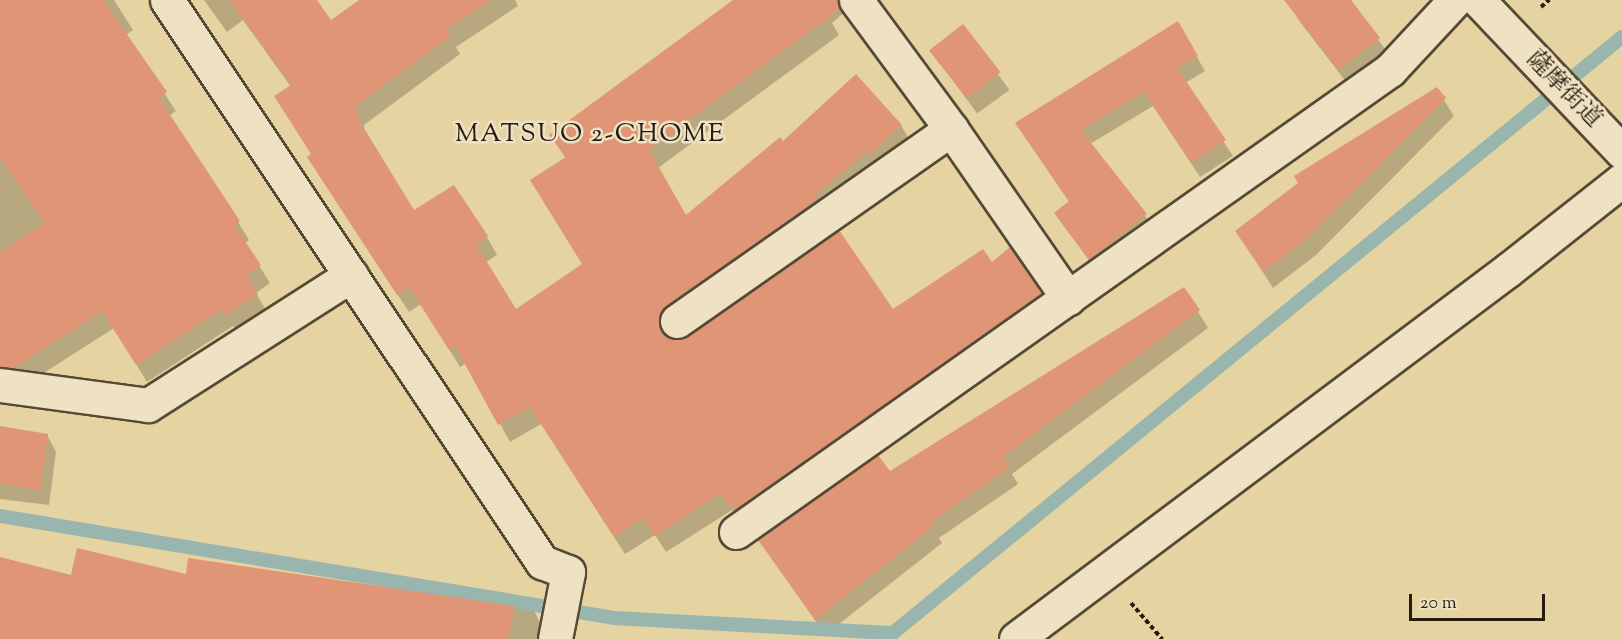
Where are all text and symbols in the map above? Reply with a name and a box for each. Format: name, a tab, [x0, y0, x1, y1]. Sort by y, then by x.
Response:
street label: 薩摩街道	[1519, 45, 1607, 135]
district label: MATSUO 2-CHOME	[455, 119, 725, 151]
scale bar	[1412, 582, 1548, 620]
text: 20 m	[1420, 591, 1457, 617]

